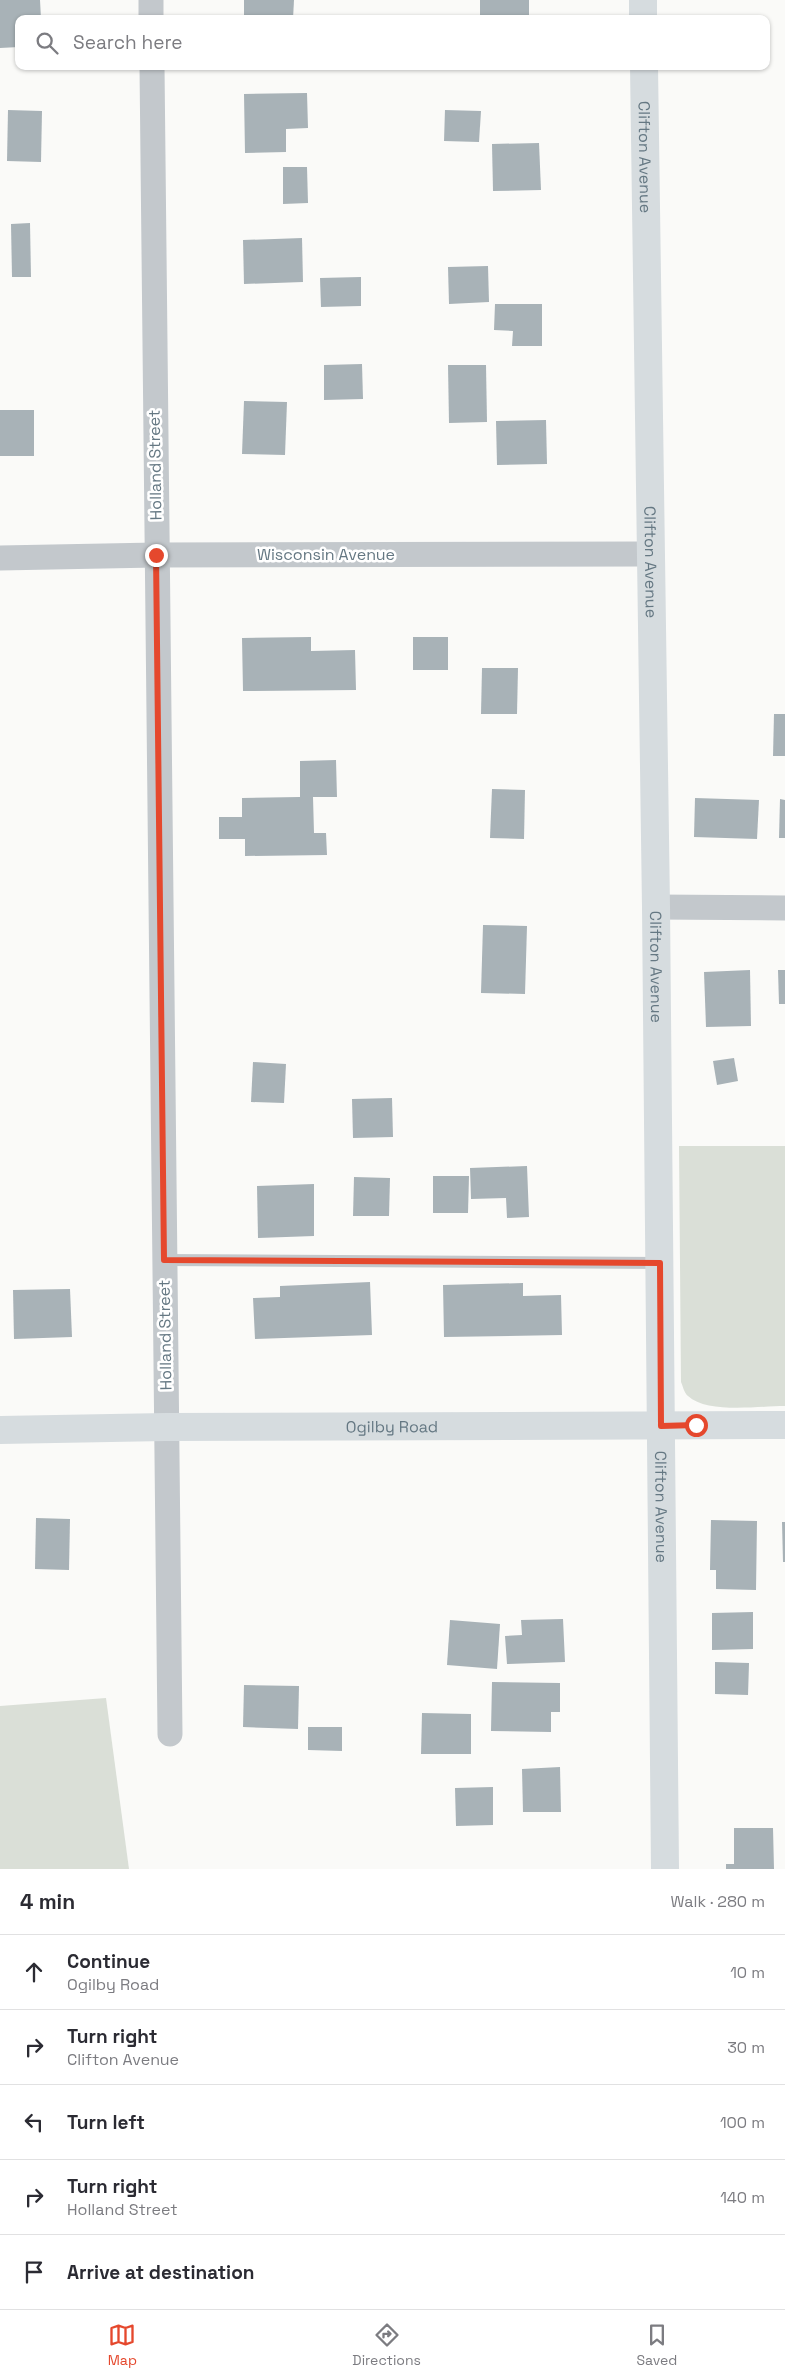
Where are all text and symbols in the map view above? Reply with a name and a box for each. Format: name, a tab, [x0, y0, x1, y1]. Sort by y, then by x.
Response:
search box	[15, 15, 770, 70]
icon: search	[33, 29, 61, 57]
text: Search here	[73, 30, 183, 55]
street label: Clifton Avenue	[634, 101, 657, 213]
street label: Holland Street	[144, 410, 166, 520]
street label: Clifton Avenue	[640, 506, 662, 618]
route end	[145, 544, 168, 567]
street label: Wisconsin Avenue	[257, 544, 395, 565]
street label: Clifton Avenue	[646, 911, 668, 1023]
street label: Holland Street	[154, 1280, 176, 1390]
route start	[685, 1414, 708, 1437]
street label: Ogilby Road	[346, 1416, 438, 1437]
street label: Clifton Avenue	[651, 1451, 673, 1563]
text: 4 min	[20, 1888, 75, 1915]
text: Walk · 280 m	[670, 1891, 765, 1912]
text: Continue	[67, 1949, 150, 1974]
icon: ahead	[20, 1958, 48, 1986]
text: 10 m	[730, 1962, 765, 1983]
text: Ogilby Road	[67, 1974, 159, 1995]
text: Turn right	[67, 2024, 157, 2049]
icon: right	[20, 2033, 48, 2061]
text: 30 m	[727, 2037, 765, 2058]
text: Clifton Avenue	[67, 2049, 179, 2070]
icon: left	[20, 2108, 48, 2136]
text: Turn left	[67, 2110, 145, 2135]
text: 100 m	[720, 2112, 765, 2133]
text: Turn right	[67, 2174, 157, 2199]
icon: right	[20, 2183, 48, 2211]
text: 140 m	[720, 2187, 765, 2208]
text: Holland Street	[67, 2199, 178, 2220]
icon: arrive	[20, 2258, 48, 2286]
text: Arrive at destination	[67, 2260, 255, 2285]
tab: Map	[108, 2321, 137, 2369]
tab: Directions	[352, 2321, 421, 2369]
tab: Saved	[636, 2321, 677, 2369]

